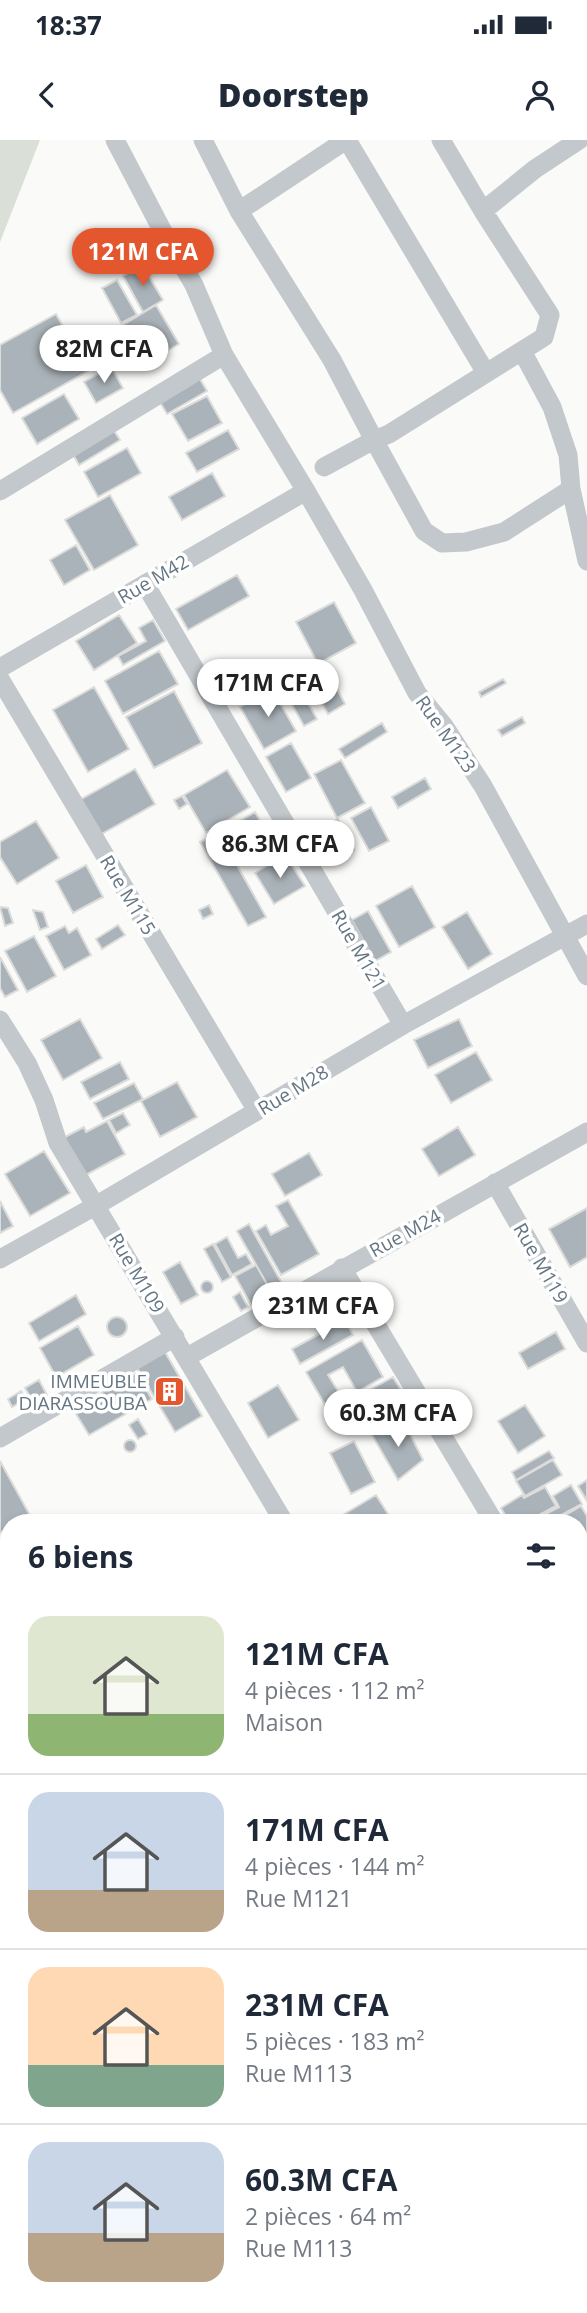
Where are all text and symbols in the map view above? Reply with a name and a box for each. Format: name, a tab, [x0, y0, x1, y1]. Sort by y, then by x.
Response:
text: 18:37	[35, 7, 102, 43]
text: Doorstep	[218, 73, 369, 116]
icon: back	[28, 76, 66, 114]
icon: person	[521, 76, 559, 114]
pin: 121M CFA	[71, 228, 215, 288]
text: 121M CFA	[88, 235, 198, 267]
pin: 82M CFA	[39, 326, 169, 385]
text: 82M CFA	[55, 332, 153, 364]
street label: Rue M42	[113, 548, 193, 610]
pin: 171M CFA	[196, 660, 340, 719]
text: 171M CFA	[213, 666, 323, 698]
street label: Rue M123	[410, 690, 482, 778]
pin: 86.3M CFA	[200, 820, 360, 880]
text: 86.3M CFA	[222, 827, 338, 859]
street label: Rue M115	[94, 850, 162, 940]
street label: Rue M121	[326, 905, 392, 995]
street label: Rue M28	[253, 1059, 333, 1121]
street label: Rue M24	[365, 1203, 445, 1263]
street label: Rue M119	[508, 1218, 574, 1308]
street label: Rue M109	[103, 1228, 171, 1318]
pin: 231M CFA	[251, 1282, 395, 1342]
text: 231M CFA	[268, 1289, 378, 1321]
place label: IMMEUBLE DIARASSOUBA	[18, 1368, 147, 1416]
building icon: IMMEUBLE DIARASSOUBA	[153, 1375, 187, 1409]
pin: 60.3M CFA	[318, 1390, 478, 1449]
text: 60.3M CFA	[340, 1396, 456, 1428]
text: 6 biens	[28, 1536, 133, 1577]
icon: filters	[522, 1537, 560, 1575]
text: 121M CFA	[245, 1633, 389, 1674]
icon: home	[84, 1644, 168, 1728]
text: 4 pièces · 112 m²	[245, 1674, 425, 1706]
text: Maison	[245, 1706, 323, 1738]
text: 171M CFA	[245, 1809, 389, 1850]
icon: home	[84, 1820, 168, 1904]
text: 4 pièces · 144 m²	[245, 1850, 425, 1882]
text: Rue M121	[245, 1882, 352, 1914]
text: 231M CFA	[245, 1984, 389, 2025]
icon: home	[84, 1995, 168, 2079]
text: 5 pièces · 183 m²	[245, 2025, 425, 2057]
text: Rue M113	[245, 2057, 352, 2089]
text: 60.3M CFA	[245, 2159, 397, 2200]
icon: home	[84, 2170, 168, 2254]
text: 2 pièces · 64 m²	[245, 2200, 411, 2232]
text: Rue M113	[245, 2232, 352, 2264]

